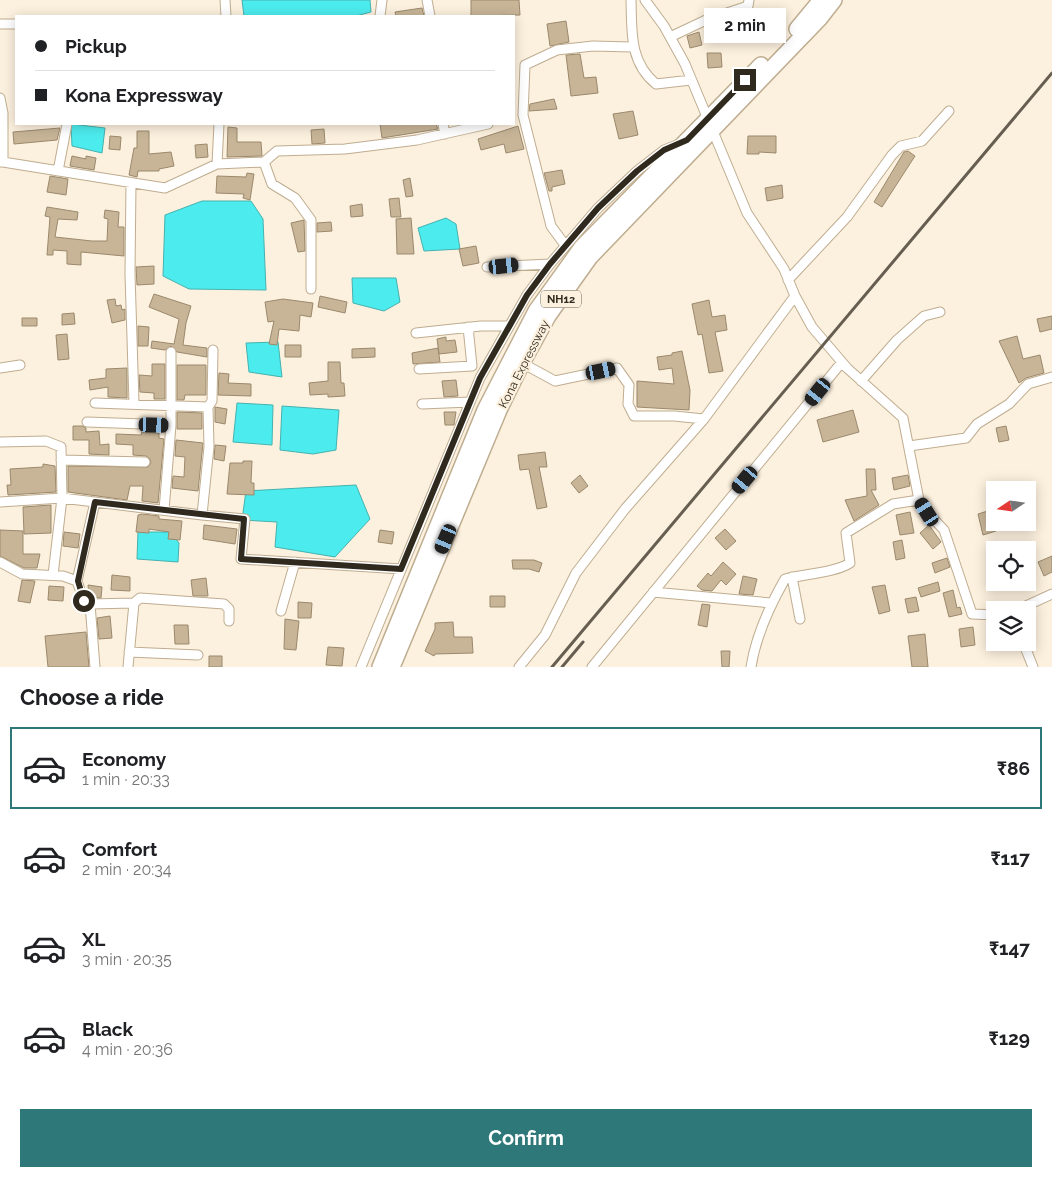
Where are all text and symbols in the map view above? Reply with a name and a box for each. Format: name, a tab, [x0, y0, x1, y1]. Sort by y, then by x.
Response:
callout: 2 min	[704, 8, 786, 42]
text: 2 min	[724, 16, 766, 35]
text: Pickup	[65, 35, 127, 57]
route end	[734, 69, 756, 91]
text: Kona Expressway	[65, 84, 223, 106]
car	[488, 257, 519, 275]
road number: NH12	[541, 290, 581, 308]
street label: Kona Expressway	[496, 317, 552, 410]
car	[584, 361, 617, 381]
car	[802, 376, 833, 408]
car	[138, 417, 169, 433]
car	[729, 464, 760, 496]
north arrow	[986, 481, 1036, 531]
map controls	[986, 481, 1036, 651]
car	[912, 495, 941, 529]
car	[433, 522, 458, 556]
button: locate	[986, 541, 1036, 591]
route start	[73, 590, 95, 612]
button: layers	[986, 601, 1036, 651]
text: Choose a ride	[20, 684, 164, 710]
icon: car	[22, 746, 67, 791]
text: Economy	[82, 748, 166, 770]
text: ₹86	[997, 757, 1030, 779]
text: 1 min · 20:33	[82, 770, 170, 789]
icon: car	[22, 836, 67, 881]
text: Comfort	[82, 838, 157, 860]
text: ₹117	[990, 847, 1030, 869]
text: 2 min · 20:34	[82, 860, 172, 879]
icon: car	[22, 926, 67, 971]
text: XL	[82, 928, 105, 950]
text: ₹147	[989, 937, 1030, 959]
text: 3 min · 20:35	[82, 950, 172, 969]
icon: car	[22, 1016, 67, 1061]
text: Black	[82, 1018, 133, 1040]
text: ₹129	[989, 1027, 1030, 1049]
text: 4 min · 20:36	[82, 1040, 173, 1059]
button: Confirm	[20, 1109, 1032, 1167]

